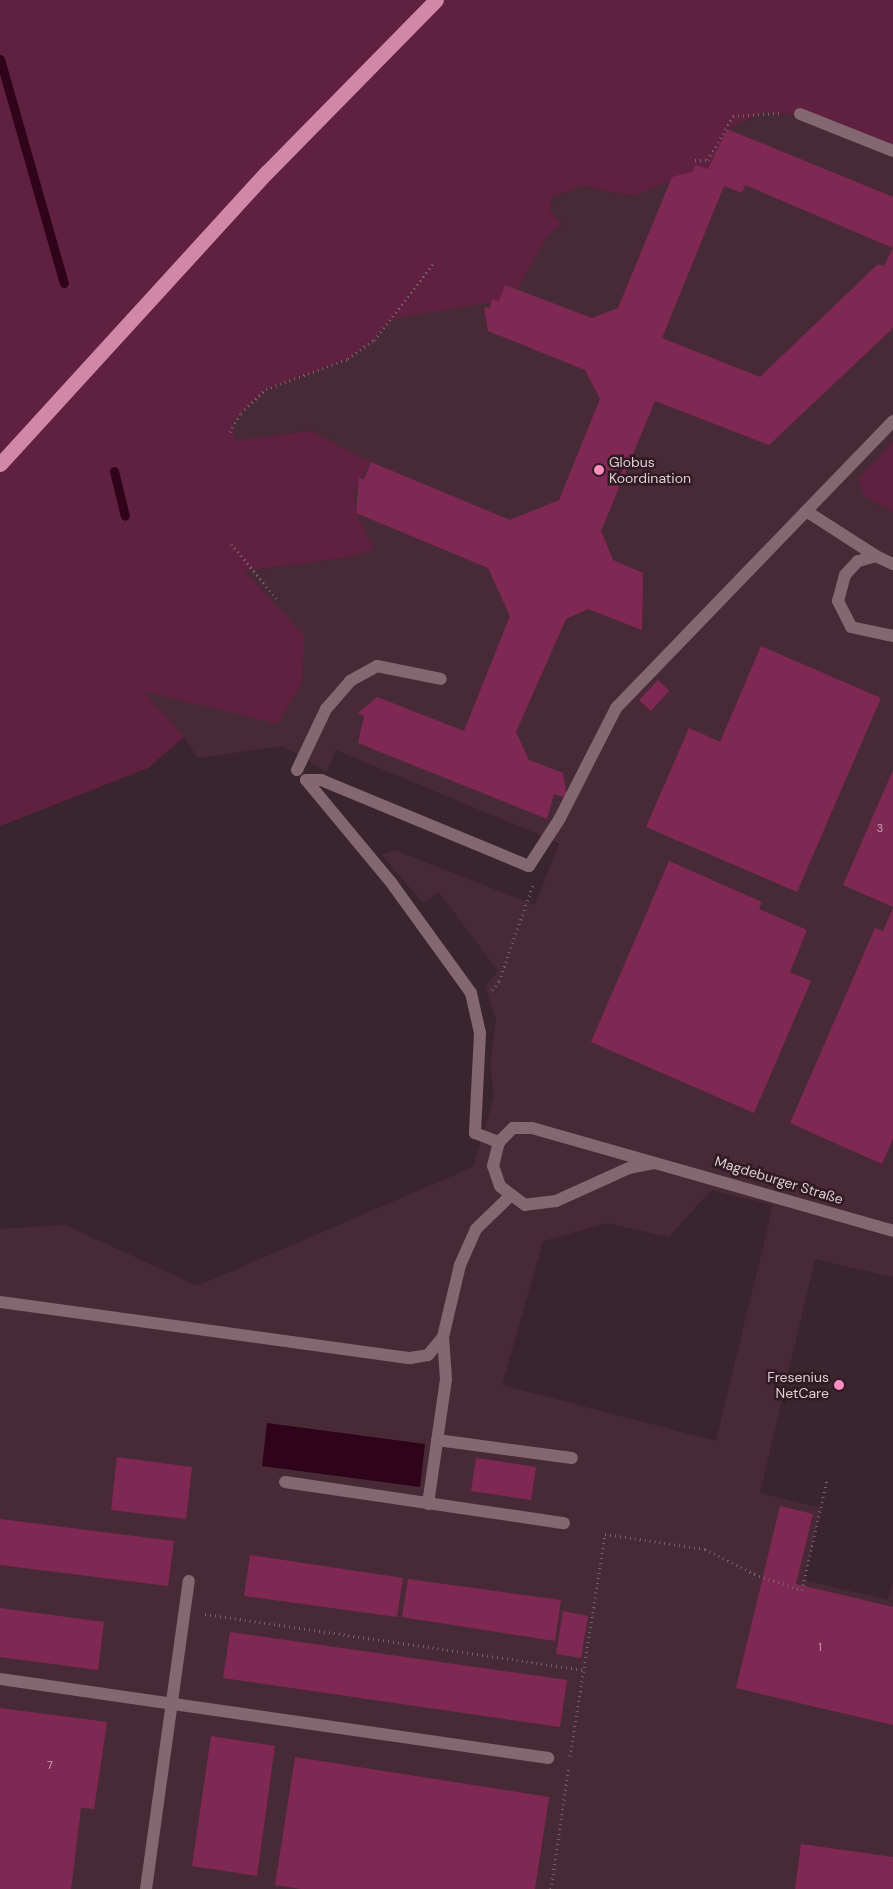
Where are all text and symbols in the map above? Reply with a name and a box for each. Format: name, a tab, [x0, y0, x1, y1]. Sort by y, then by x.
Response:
place label: Globus Koordination	[609, 454, 691, 487]
marker: Globus Koordination	[593, 464, 605, 476]
house number: 3	[877, 821, 883, 835]
street label: Magdeburger Straße	[713, 1152, 845, 1208]
place label: Fresenius NetCare	[767, 1369, 829, 1401]
marker: Fresenius NetCare	[833, 1379, 845, 1391]
house number: 1	[818, 1640, 822, 1654]
house number: 7	[47, 1758, 53, 1772]

